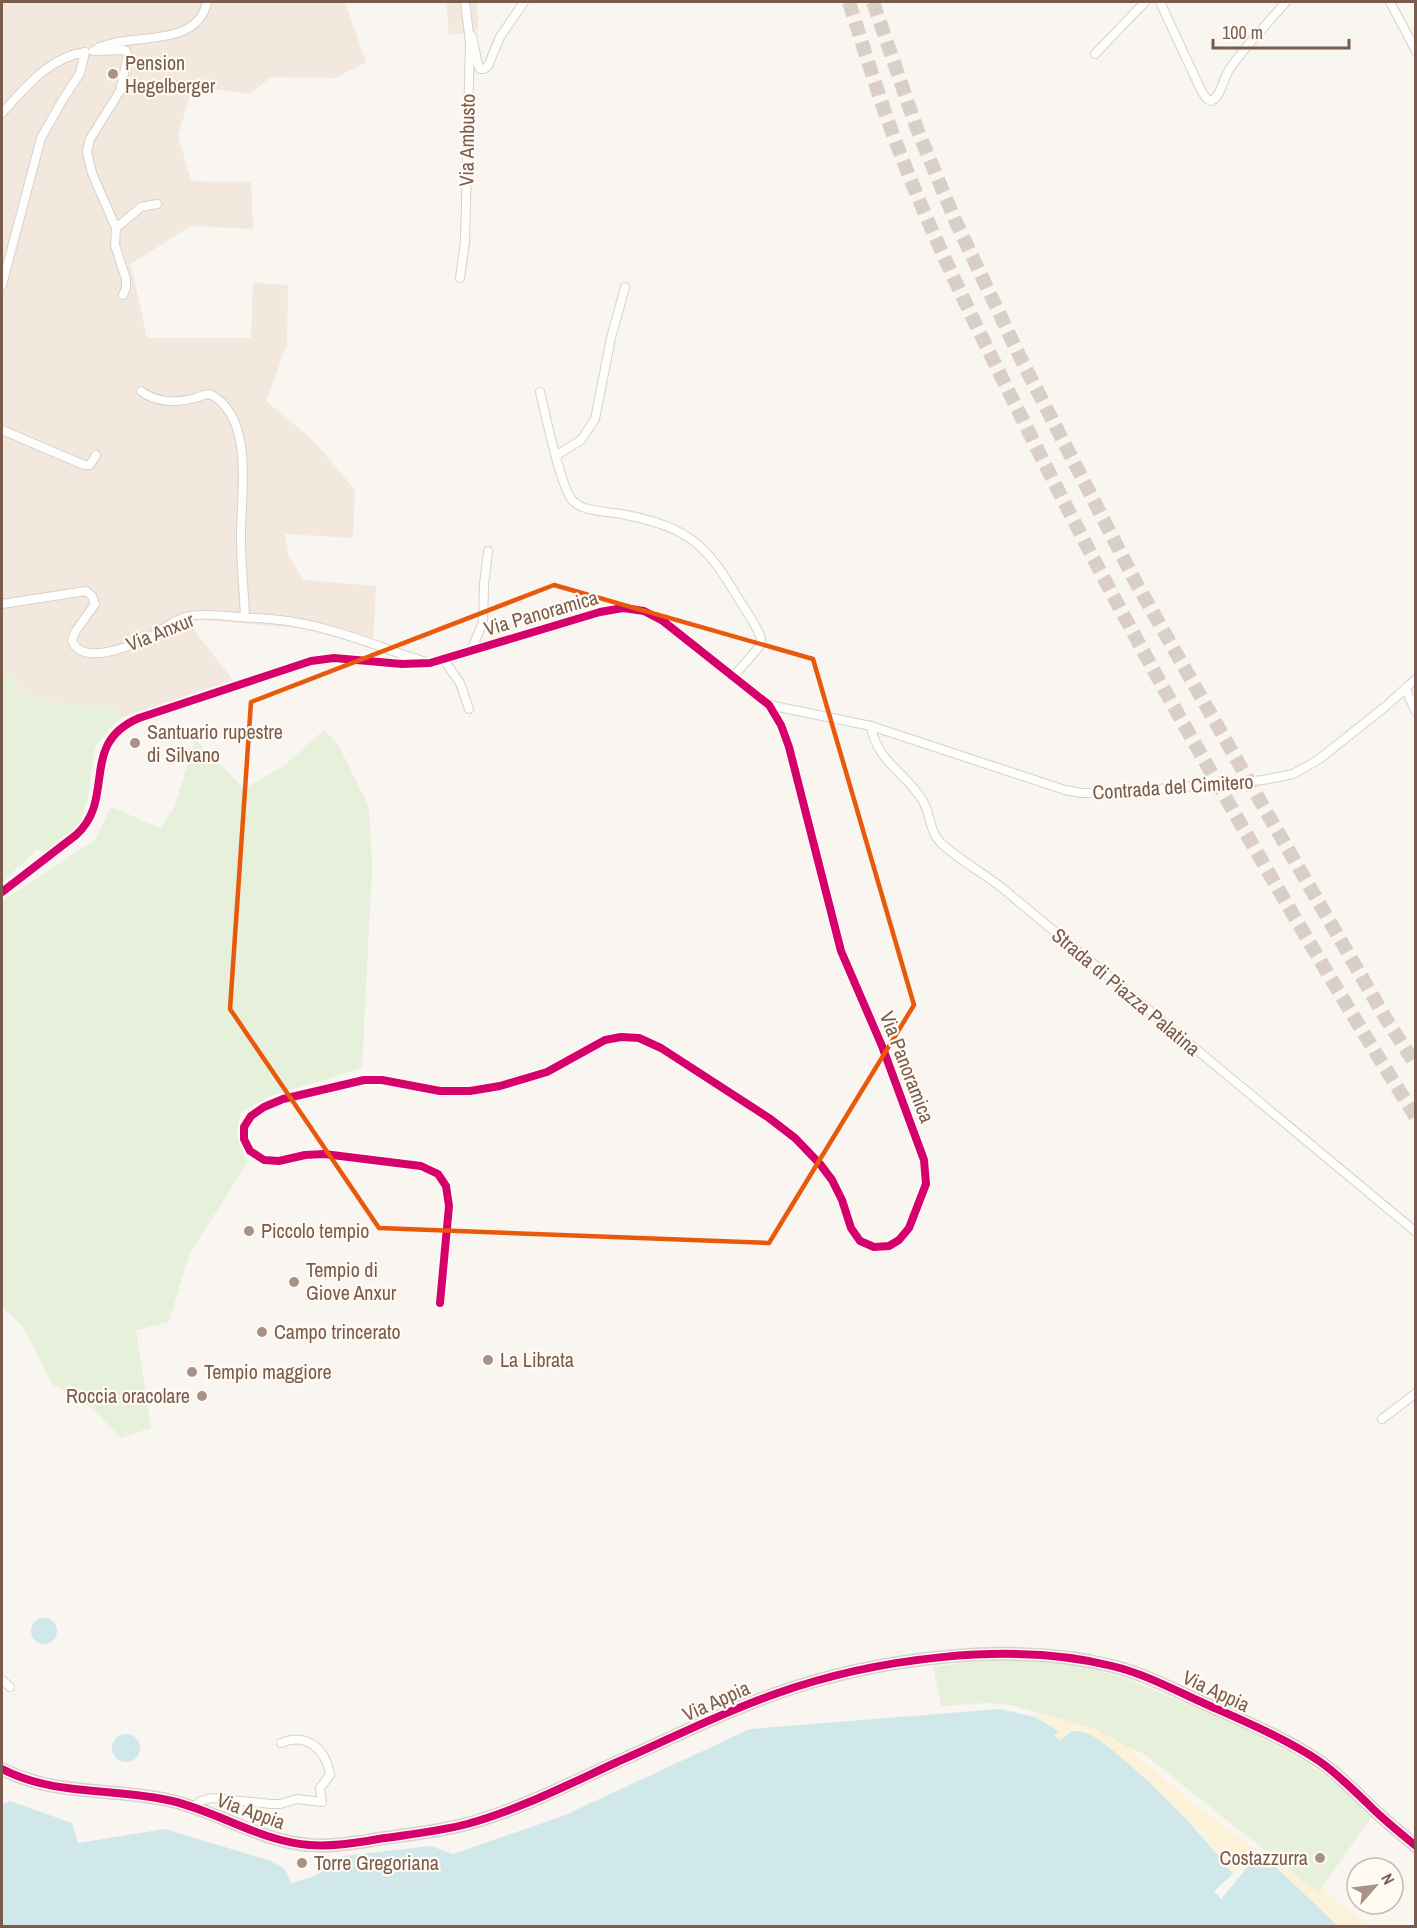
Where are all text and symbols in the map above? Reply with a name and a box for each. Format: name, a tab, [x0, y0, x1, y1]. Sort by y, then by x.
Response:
scale bar	[1213, 12, 1350, 50]
text: 100 m	[1222, 20, 1263, 45]
place label: Pension Hegelberger	[125, 49, 216, 99]
marker: Pension Hegelberger	[106, 67, 120, 81]
street label: Via Ambusto	[452, 93, 481, 187]
street label: Via Panoramica	[481, 583, 601, 642]
street label: Via Anxur	[122, 606, 198, 657]
place label: Santuario rupestre di Silvano	[147, 718, 283, 768]
marker: Santuario rupestre di Silvano	[128, 736, 142, 750]
street label: Contrada del Cimitero	[1092, 767, 1254, 806]
street label: Strada di Piazza Palatina	[1046, 921, 1206, 1062]
street label: Via Panoramica	[874, 1007, 941, 1126]
place label: Piccolo tempio	[261, 1217, 369, 1244]
marker: Piccolo tempio	[242, 1224, 256, 1238]
place label: Tempio di Giove Anxur	[306, 1256, 397, 1306]
marker: Tempio di Giove Anxur	[287, 1275, 301, 1289]
place label: Campo trincerato	[274, 1318, 401, 1345]
marker: Campo trincerato	[255, 1325, 269, 1339]
place label: La Librata	[500, 1346, 574, 1373]
marker: La Librata	[481, 1353, 495, 1367]
place label: Tempio maggiore	[204, 1358, 332, 1385]
marker: Tempio maggiore	[185, 1365, 199, 1379]
place label: Roccia oracolare	[66, 1382, 190, 1409]
marker: Roccia oracolare	[195, 1389, 209, 1403]
street label: Via Appia	[1178, 1663, 1254, 1718]
street label: Via Appia	[678, 1674, 754, 1727]
street label: Via Appia	[213, 1786, 289, 1835]
place label: Costazzurra	[1220, 1844, 1308, 1871]
place label: Torre Gregoriana	[314, 1849, 439, 1876]
marker: Costazzurra	[1313, 1851, 1327, 1865]
marker: Torre Gregoriana	[295, 1856, 309, 1870]
north arrow	[1345, 1856, 1405, 1916]
text: N	[1376, 1870, 1400, 1888]

